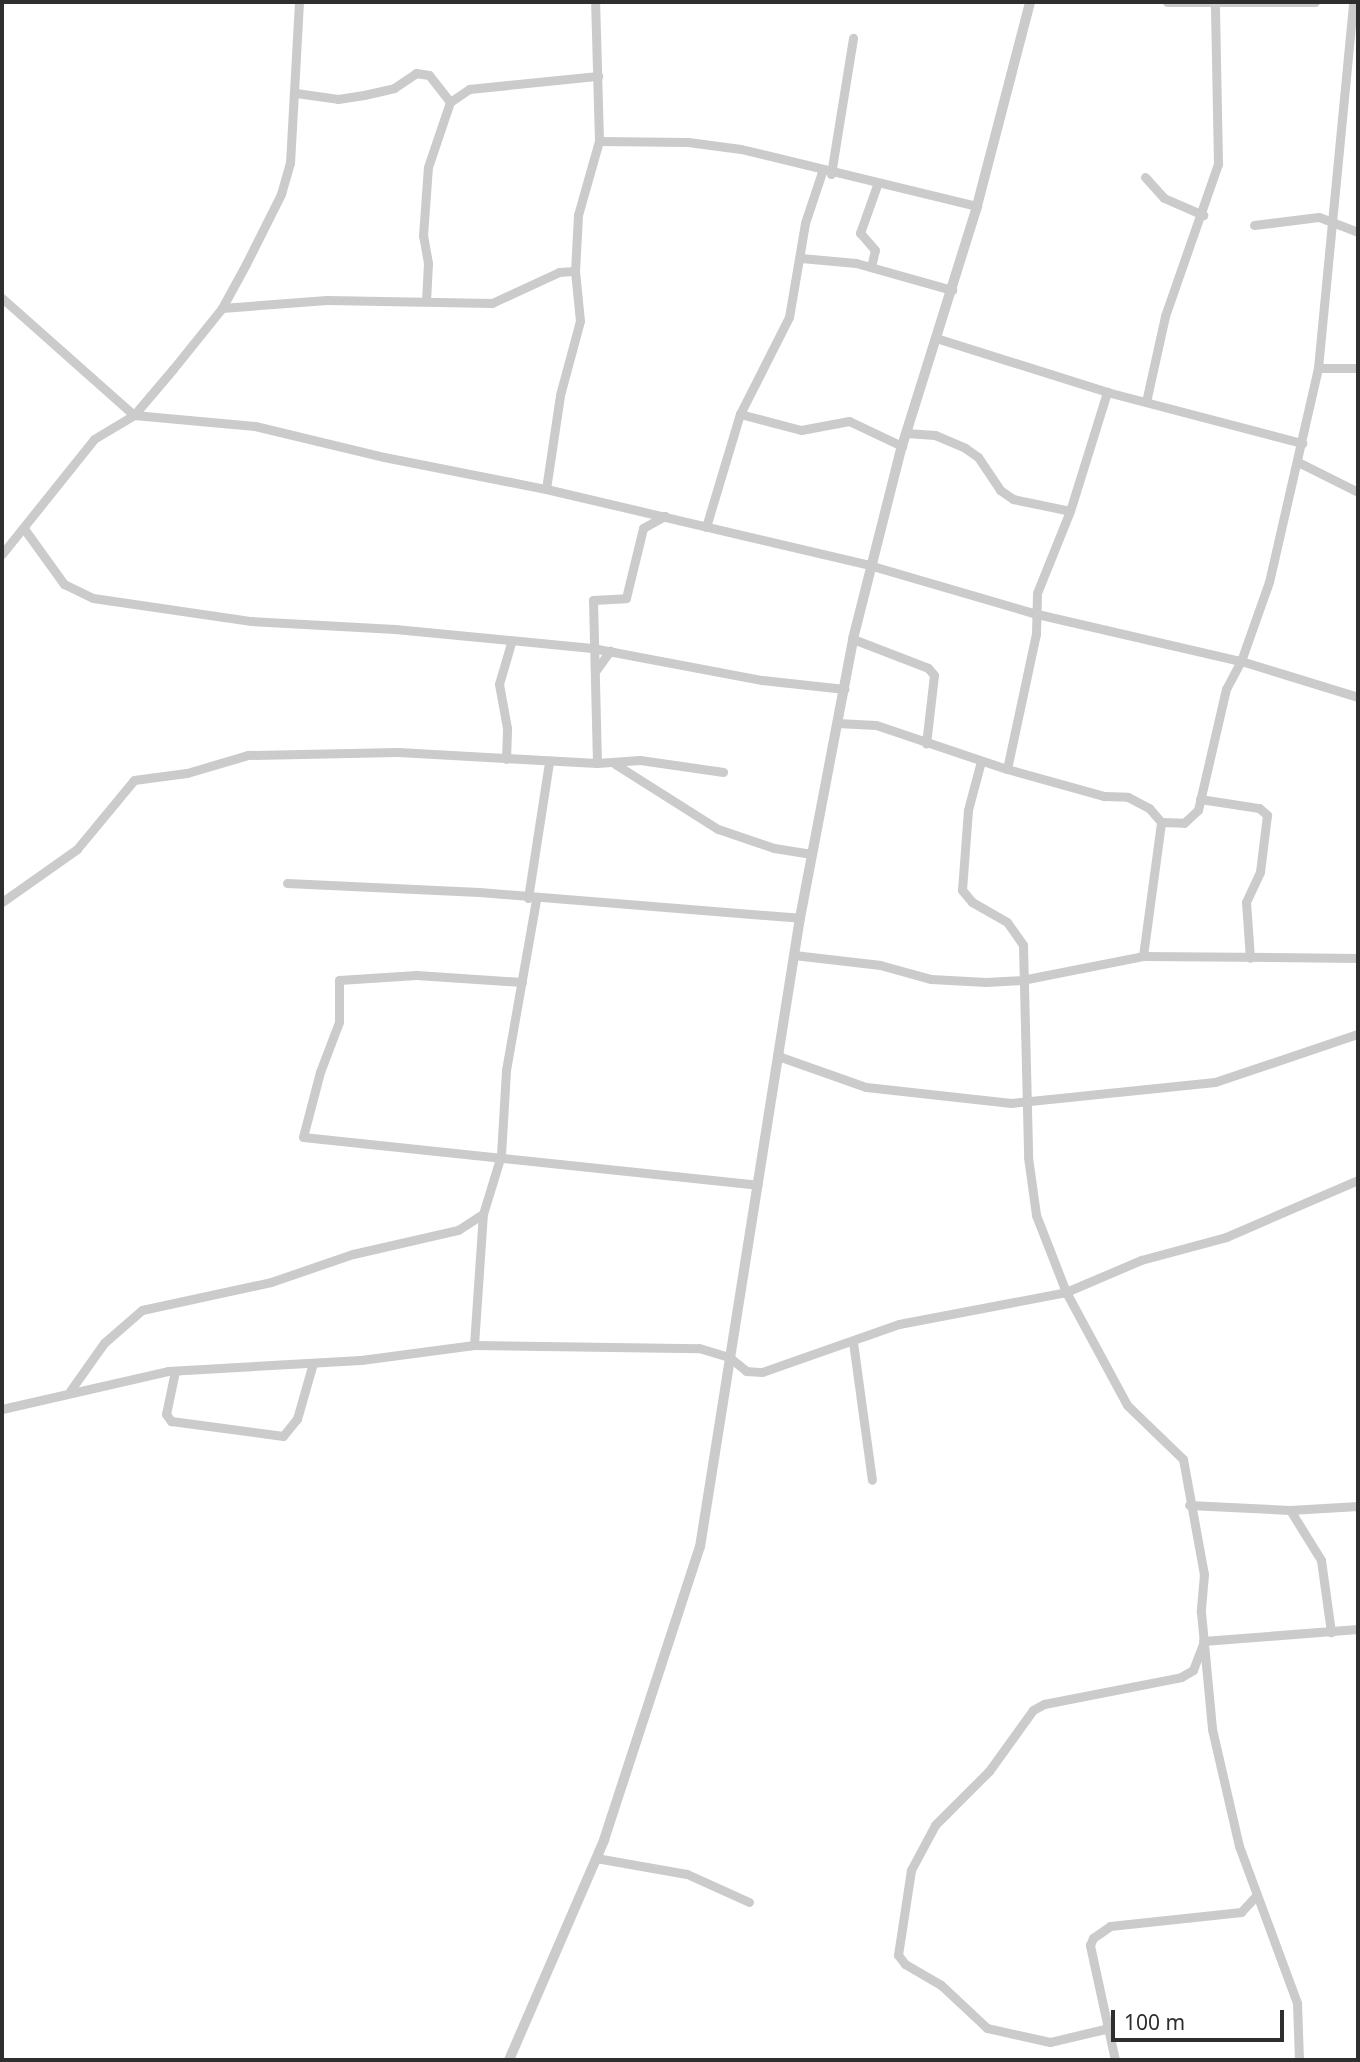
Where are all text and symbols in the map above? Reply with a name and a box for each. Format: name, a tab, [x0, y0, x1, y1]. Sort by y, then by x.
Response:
scale bar	[1115, 1996, 1288, 2040]
text: 100 m	[1124, 2008, 1185, 2036]

